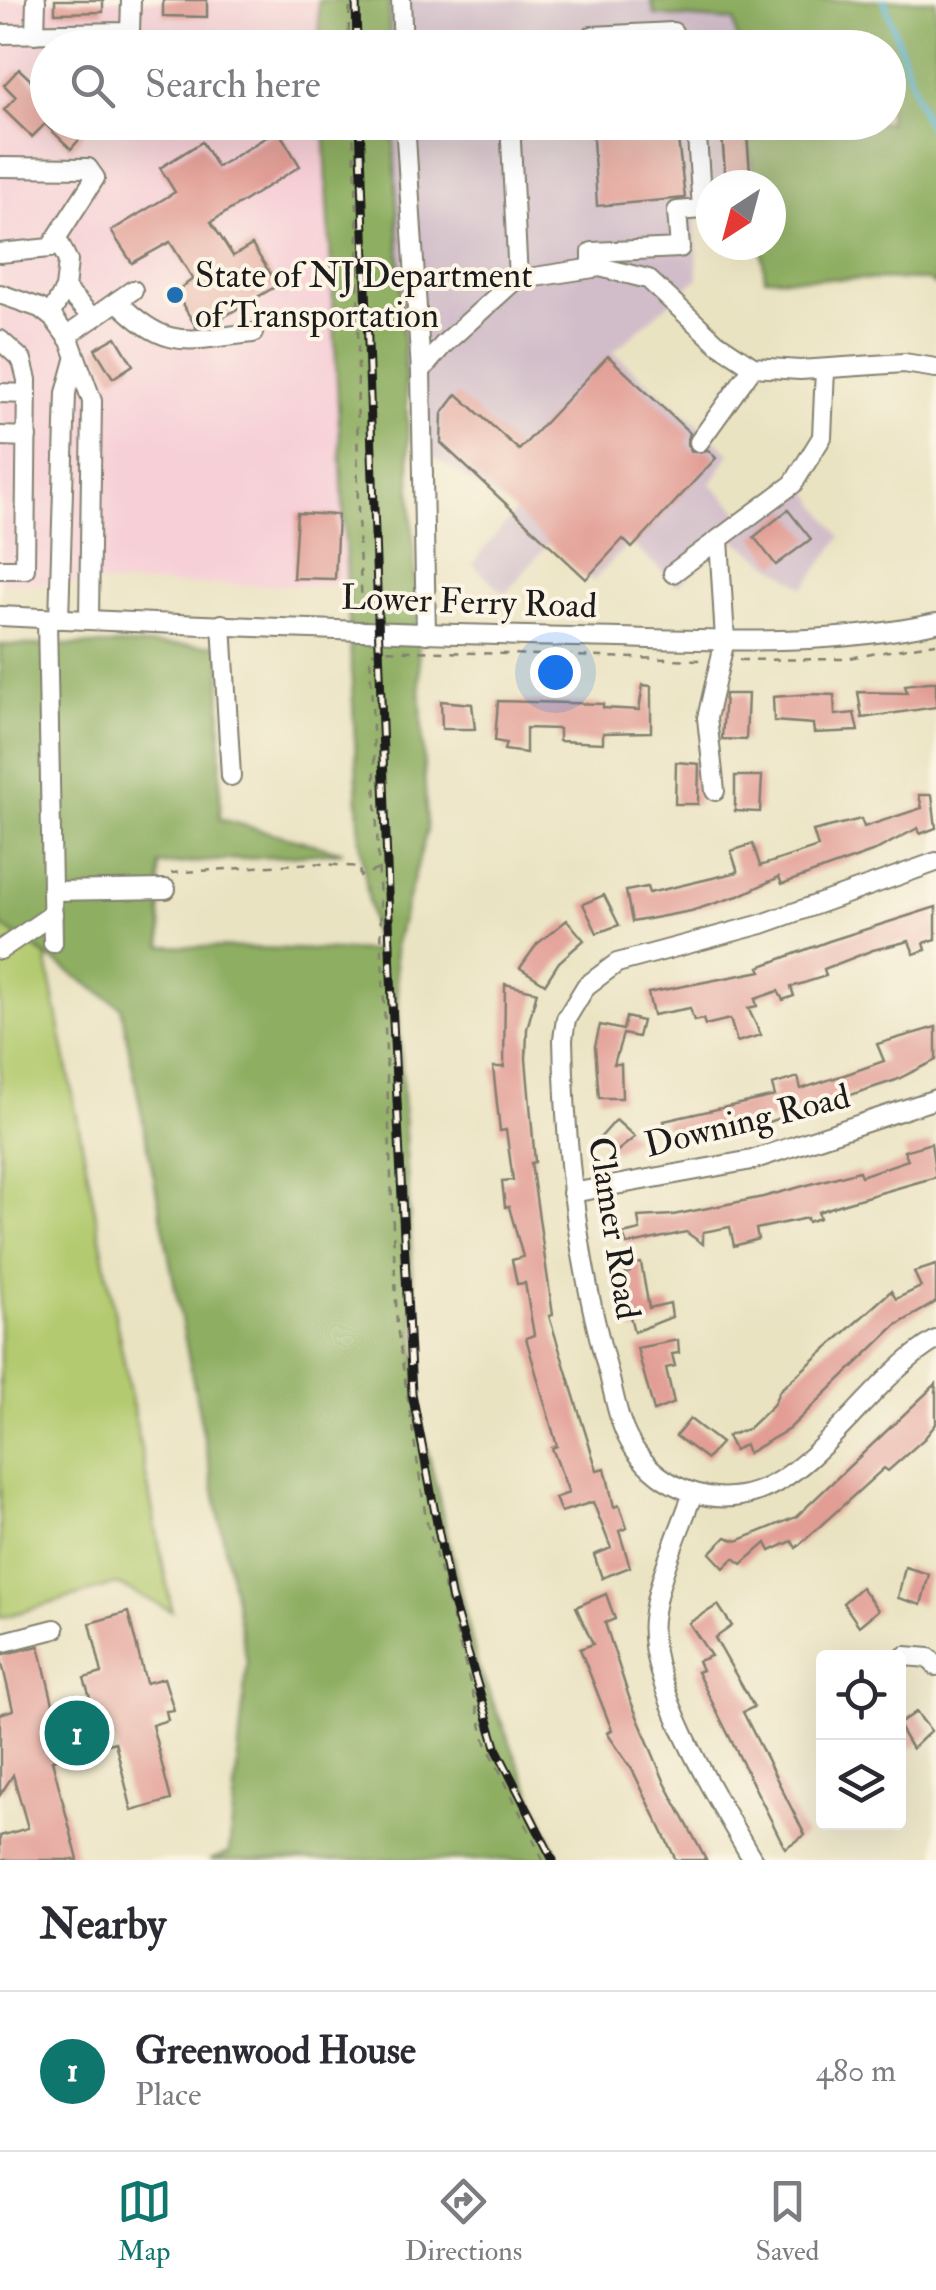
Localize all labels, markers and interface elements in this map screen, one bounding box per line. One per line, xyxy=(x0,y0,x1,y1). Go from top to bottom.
search box xyxy=(30,30,906,140)
icon: search xyxy=(65,58,120,113)
text: Search here xyxy=(145,61,321,109)
north arrow xyxy=(696,170,786,260)
place label: State of NJ Department of Transportation xyxy=(195,254,533,338)
marker: State of NJ Department of Transportation xyxy=(164,284,186,306)
street label: Lower Ferry Road xyxy=(340,576,598,628)
your location xyxy=(530,647,581,698)
street label: Downing Road xyxy=(640,1074,854,1168)
street label: Clamer Road xyxy=(578,1134,650,1323)
map controls xyxy=(816,1650,906,1830)
button: locate xyxy=(816,1650,906,1740)
pin: 1 xyxy=(44,1696,110,1770)
button: layers xyxy=(816,1740,906,1830)
text: Nearby xyxy=(40,1899,166,1951)
text: Greenwood House xyxy=(135,2027,416,2075)
text: 1 xyxy=(67,2051,78,2091)
text: 480 m xyxy=(816,2051,896,2091)
text: Place xyxy=(135,2075,201,2115)
tab: Map xyxy=(117,2174,172,2269)
tab: Directions xyxy=(405,2174,522,2269)
tab: Saved xyxy=(755,2174,819,2269)

